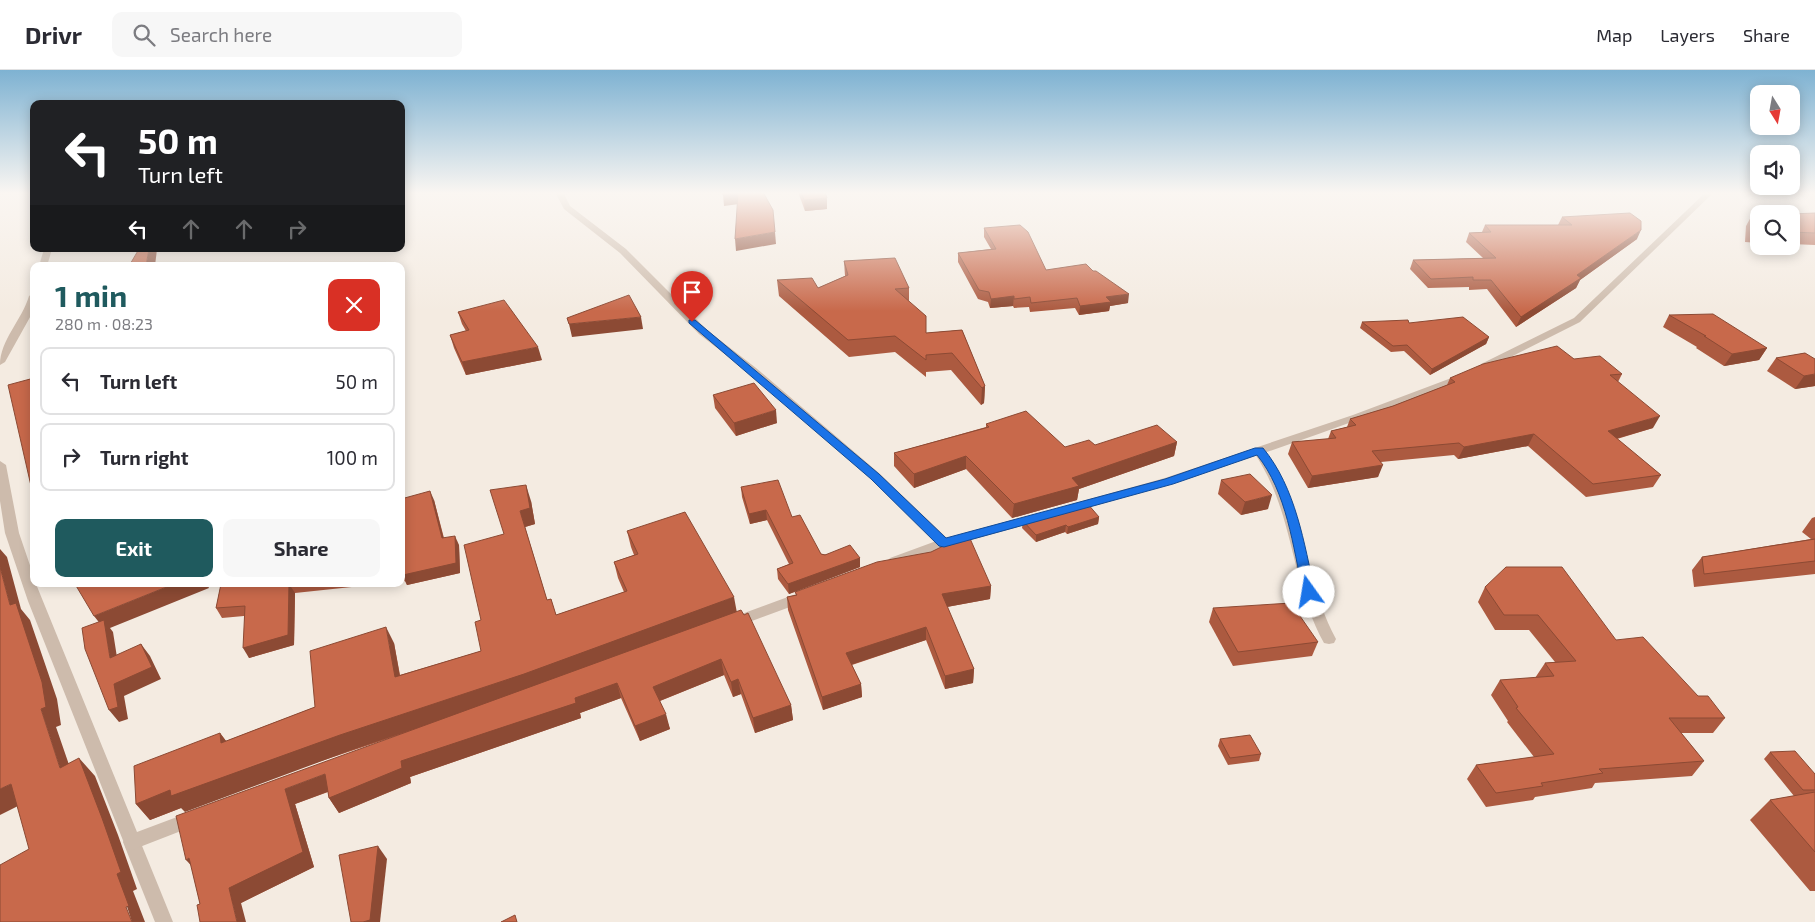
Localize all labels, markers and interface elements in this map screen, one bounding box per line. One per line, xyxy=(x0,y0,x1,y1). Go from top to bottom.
search box xyxy=(112,12,462,57)
text: Drivr xyxy=(25,20,82,49)
icon: search xyxy=(130,21,158,49)
text: Search here xyxy=(170,23,272,46)
text: Map xyxy=(1596,24,1632,46)
text: Layers xyxy=(1660,24,1715,46)
text: Share xyxy=(1743,24,1790,46)
north arrow xyxy=(1750,85,1800,135)
map controls xyxy=(1750,85,1800,255)
text: 50 m xyxy=(138,119,218,161)
icon: left xyxy=(55,120,120,185)
button: sound xyxy=(1750,145,1800,195)
text: Turn left xyxy=(138,161,223,187)
button: search xyxy=(1750,205,1800,255)
icon: left xyxy=(124,215,152,243)
icon: ahead xyxy=(177,215,205,243)
icon: ahead xyxy=(230,215,258,243)
icon: right xyxy=(283,215,311,243)
pin xyxy=(671,271,713,322)
text: 1 min xyxy=(55,277,127,313)
icon: arrive xyxy=(678,278,706,306)
button: close xyxy=(328,279,380,331)
text: 280 m · 08:23 xyxy=(55,314,153,333)
icon: left xyxy=(57,367,85,395)
text: Turn left xyxy=(100,370,177,393)
text: 50 m xyxy=(335,370,378,393)
icon: right xyxy=(57,443,85,471)
text: Turn right xyxy=(100,446,188,469)
text: 100 m xyxy=(327,446,378,469)
button: Exit xyxy=(55,519,213,577)
button: Share xyxy=(223,519,380,577)
position arrow xyxy=(1282,565,1334,617)

